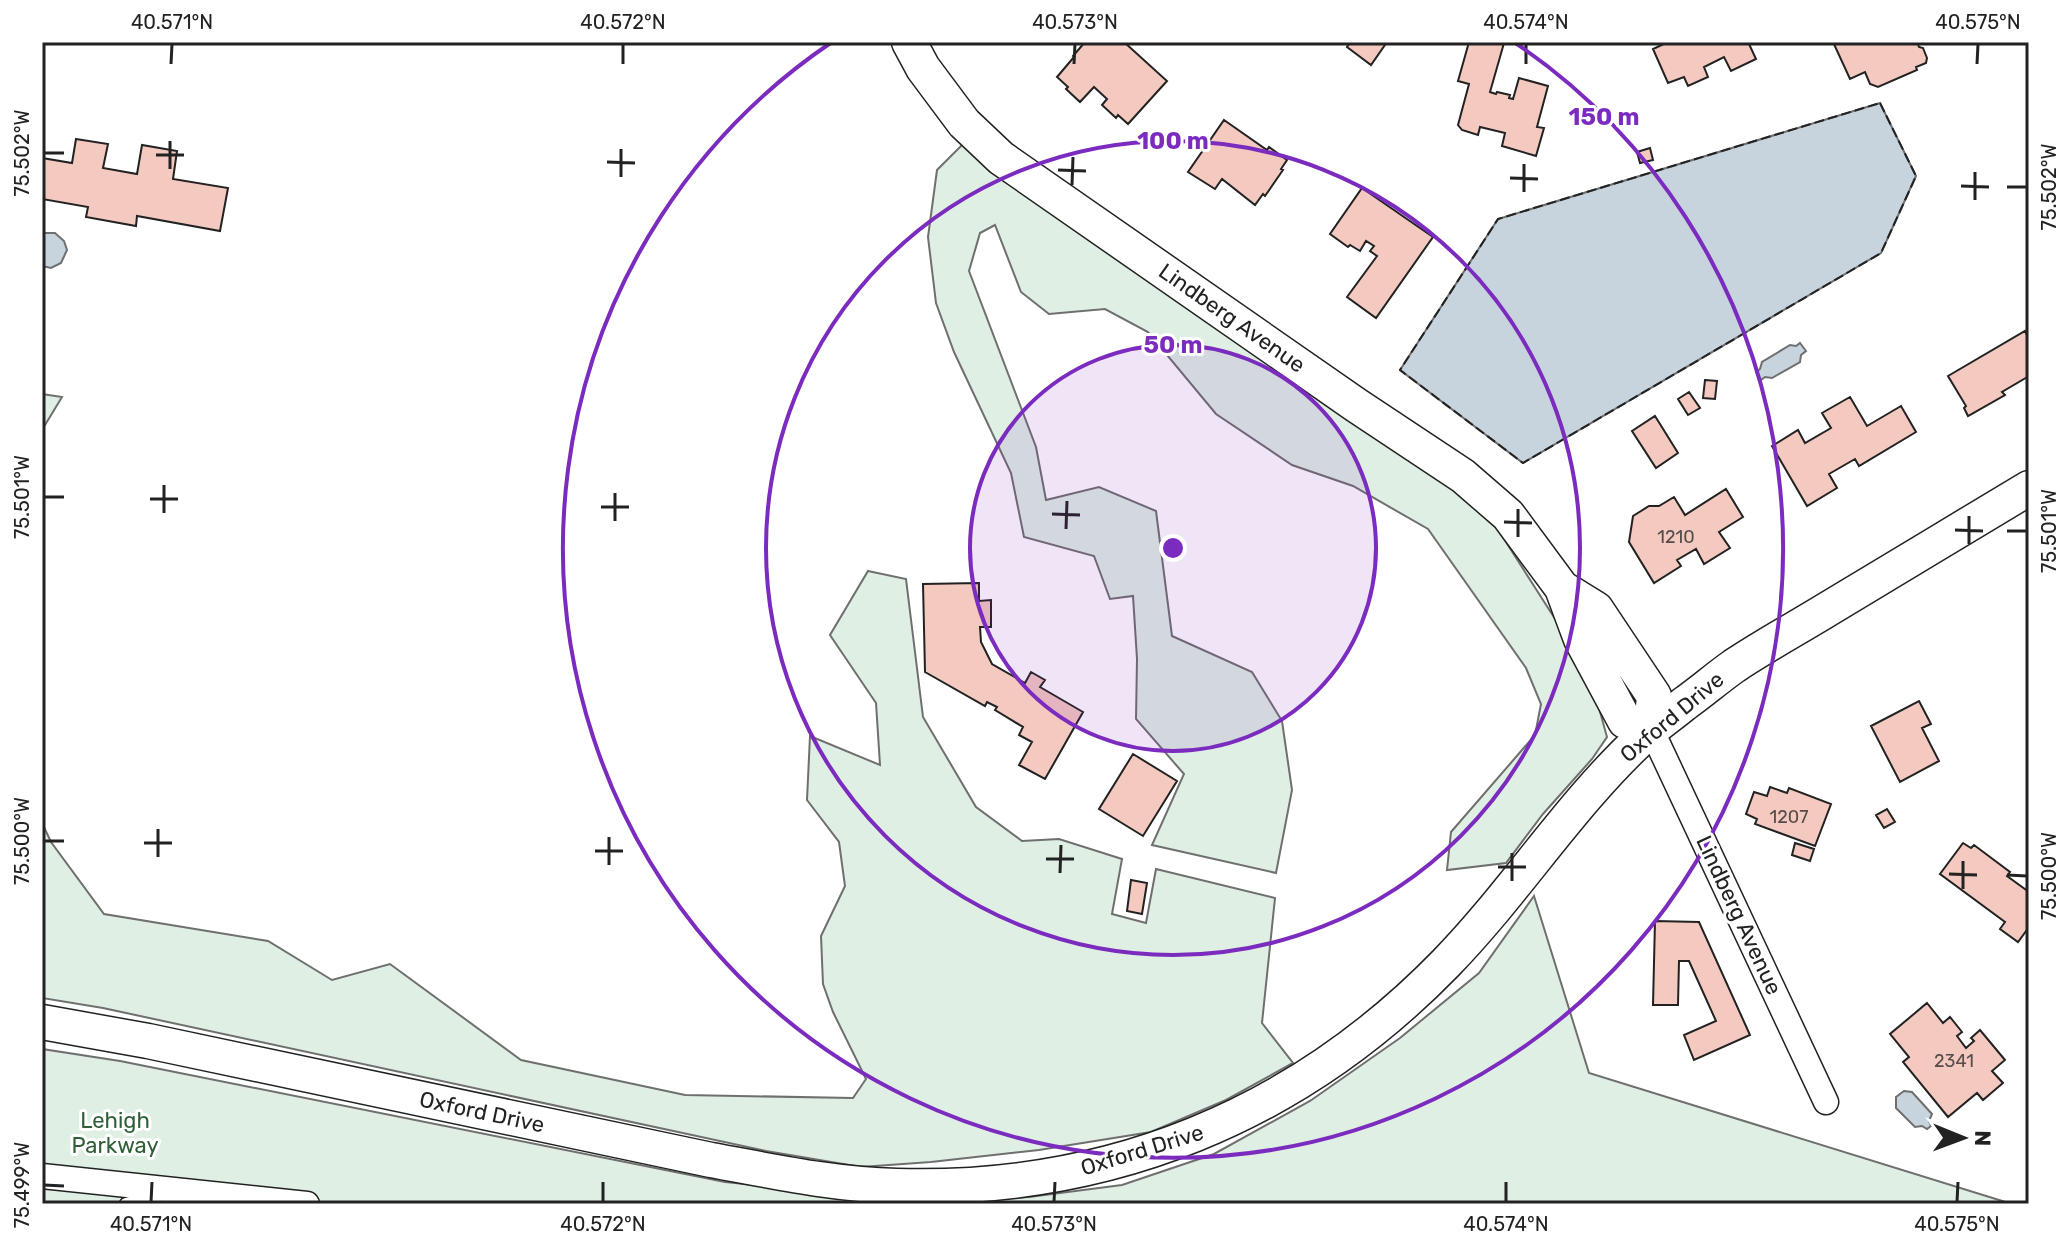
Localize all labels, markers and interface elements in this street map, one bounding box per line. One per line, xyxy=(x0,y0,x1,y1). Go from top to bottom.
text: 40.571°N xyxy=(131,10,213,34)
text: 40.572°N xyxy=(580,10,666,34)
text: 40.573°N xyxy=(1032,10,1118,34)
text: 40.574°N xyxy=(1483,10,1569,34)
text: 40.575°N xyxy=(1935,10,2021,34)
text: 150 m xyxy=(1569,103,1639,131)
text: 75.502°W xyxy=(10,109,34,197)
text: 100 m xyxy=(1137,127,1209,155)
text: 75.502°W xyxy=(2037,143,2061,231)
street label: Lindberg Avenue xyxy=(1154,257,1310,379)
text: 50 m xyxy=(1144,331,1202,359)
text: 75.501°W xyxy=(10,455,34,539)
text: 75.501°W xyxy=(2037,489,2061,573)
house number: 1210 xyxy=(1657,526,1695,548)
centre of rings xyxy=(1159,534,1187,562)
street label: Oxford Drive xyxy=(1615,666,1729,768)
text: 75.500°W xyxy=(10,797,34,885)
house number: 1207 xyxy=(1770,806,1808,828)
street label: Lindberg Avenue xyxy=(1690,831,1788,999)
text: 75.500°W xyxy=(2037,832,2061,920)
house number: 2341 xyxy=(1934,1050,1974,1072)
street label: Oxford Drive xyxy=(417,1086,547,1138)
north arrow xyxy=(1923,1098,2003,1178)
park label: Lehigh Parkway xyxy=(71,1107,159,1159)
street label: Oxford Drive xyxy=(1077,1119,1207,1181)
text: N xyxy=(1969,1130,1996,1146)
text: 75.499°W xyxy=(10,1142,34,1228)
text: 40.571°N xyxy=(110,1212,192,1236)
text: 40.572°N xyxy=(560,1212,646,1236)
text: 40.573°N xyxy=(1011,1212,1097,1236)
text: 40.574°N xyxy=(1463,1212,1549,1236)
text: 40.575°N xyxy=(1914,1212,2000,1236)

